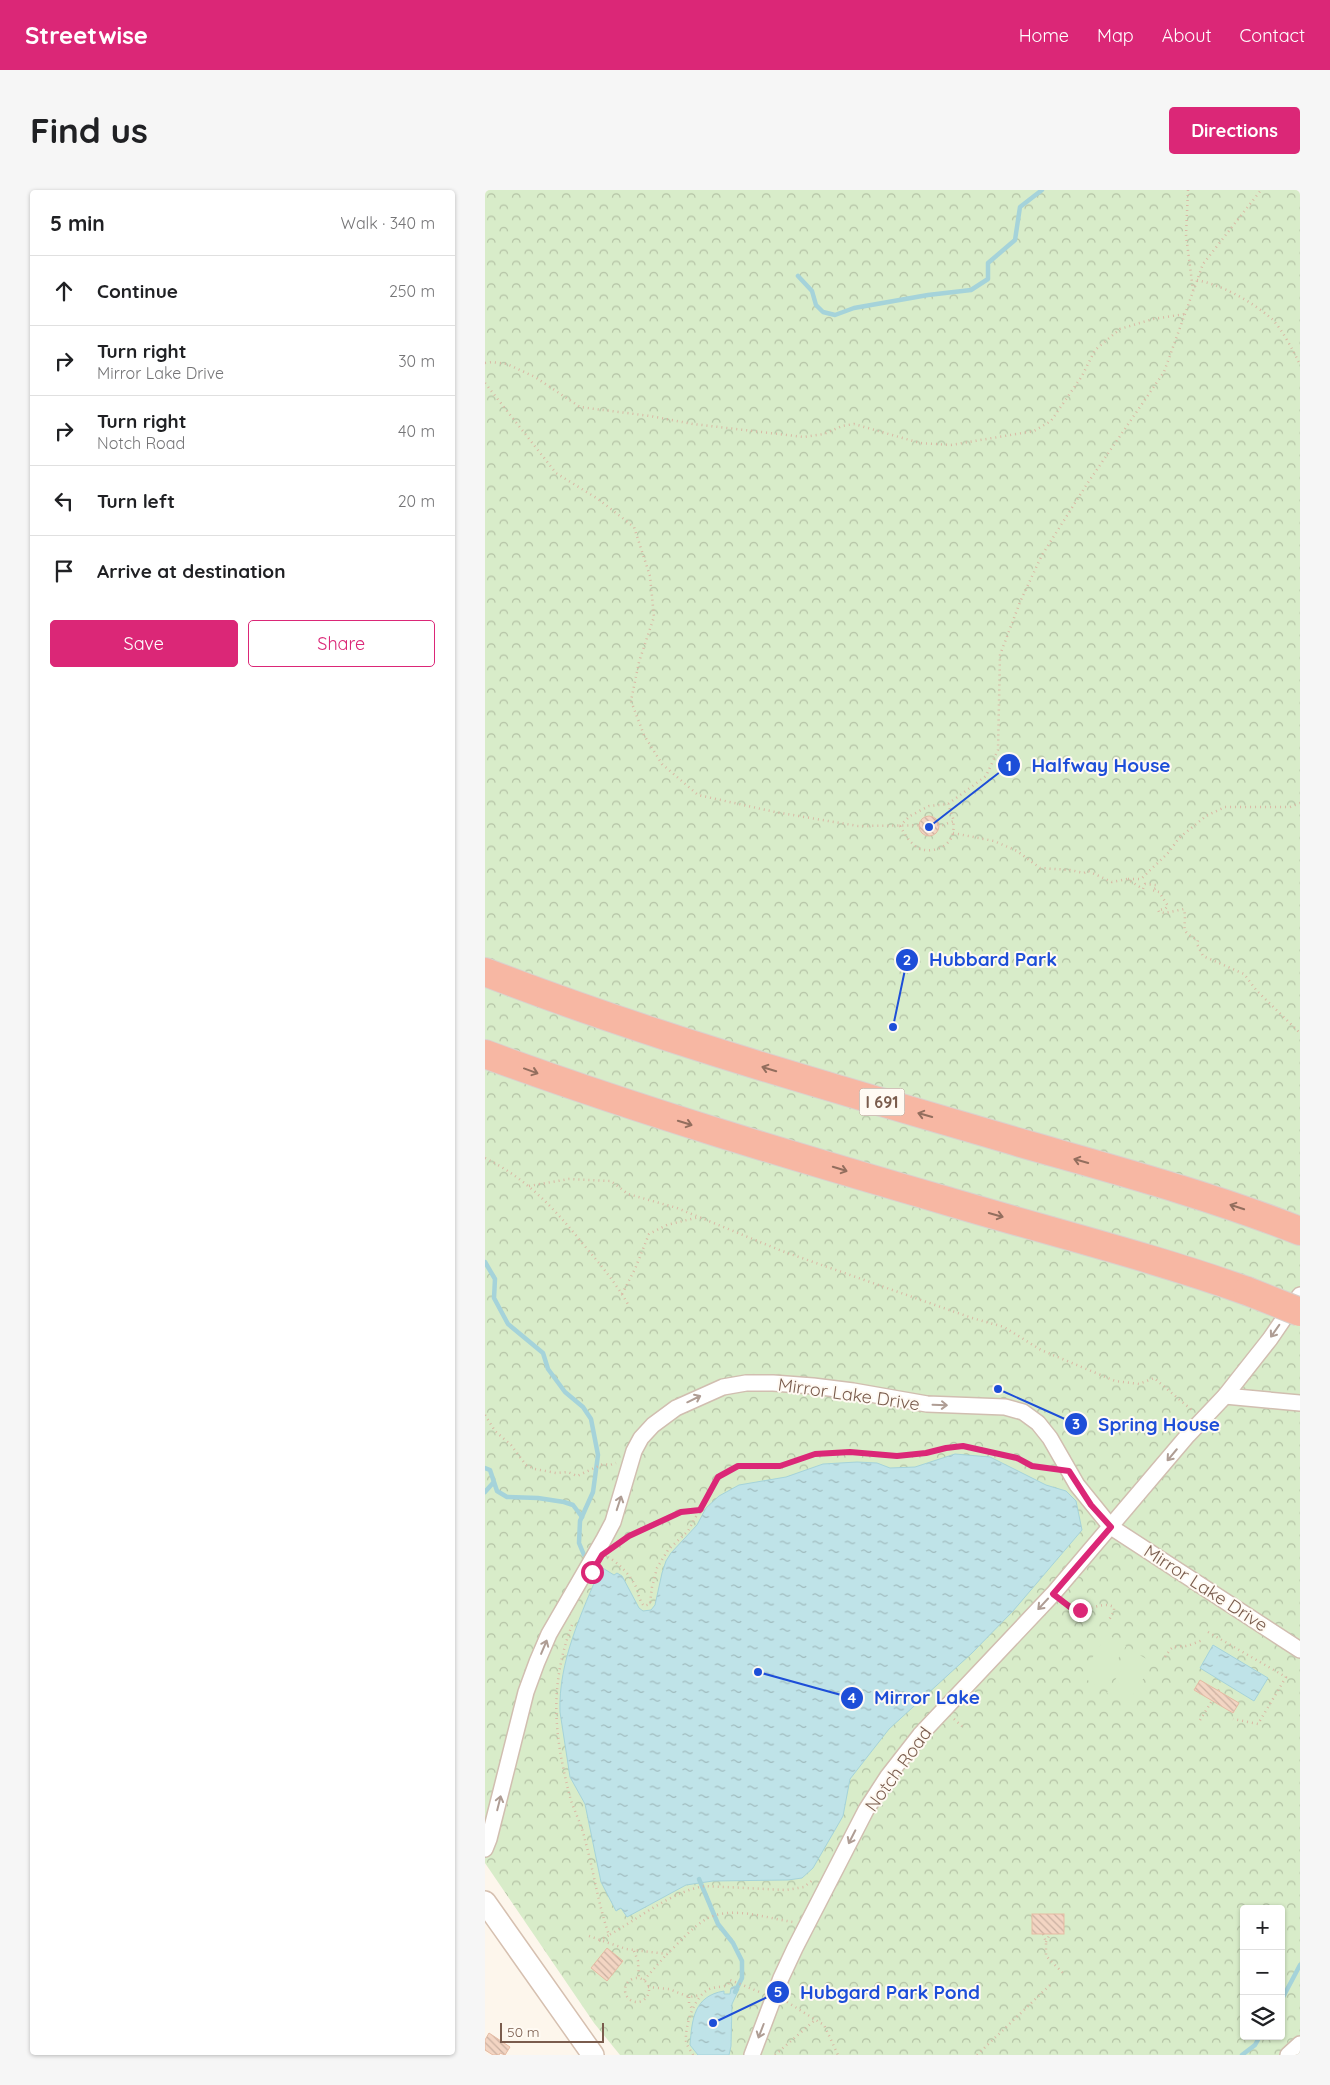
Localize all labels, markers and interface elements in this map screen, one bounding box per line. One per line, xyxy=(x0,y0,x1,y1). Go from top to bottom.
text: Streetwise xyxy=(25,20,148,50)
text: Home xyxy=(1019,24,1069,47)
text: Map xyxy=(1097,24,1134,47)
text: About xyxy=(1162,24,1212,47)
text: Contact xyxy=(1240,24,1305,47)
button: Directions xyxy=(1169,107,1300,154)
text: Find us xyxy=(30,108,148,152)
text: 5 min xyxy=(50,210,105,236)
text: Walk · 340 m xyxy=(341,213,435,233)
icon: ahead xyxy=(50,277,78,305)
text: Continue xyxy=(97,279,178,303)
text: 250 m xyxy=(389,281,435,301)
text: Turn right xyxy=(97,339,186,363)
icon: right xyxy=(50,347,78,375)
text: 30 m xyxy=(398,351,435,371)
text: Mirror Lake Drive xyxy=(97,363,224,383)
text: Turn right xyxy=(97,409,186,433)
icon: right xyxy=(50,417,78,445)
text: 40 m xyxy=(398,421,435,441)
text: Notch Road xyxy=(97,433,185,453)
icon: left xyxy=(50,487,78,515)
text: Turn left xyxy=(97,489,175,513)
text: 20 m xyxy=(398,491,435,511)
icon: arrive xyxy=(50,557,78,585)
text: Arrive at destination xyxy=(97,559,286,583)
button: Save xyxy=(50,620,238,667)
button: Share xyxy=(248,620,435,667)
callout: Halfway House xyxy=(996,748,1180,782)
text: Halfway House xyxy=(1031,753,1171,777)
text: 1 xyxy=(1006,756,1012,775)
callout: Hubbard Park xyxy=(894,943,1067,977)
text: Hubbard Park xyxy=(929,947,1057,971)
text: 2 xyxy=(903,950,911,969)
one-way arrow xyxy=(762,1063,778,1073)
one-way arrow xyxy=(523,1067,538,1076)
road number: I 691 xyxy=(859,1089,905,1116)
one-way arrow xyxy=(918,1109,934,1119)
one-way arrow xyxy=(676,1118,692,1128)
one-way arrow xyxy=(1074,1155,1090,1165)
one-way arrow xyxy=(832,1165,848,1175)
one-way arrow xyxy=(1229,1202,1245,1212)
one-way arrow xyxy=(988,1211,1004,1221)
one-way arrow xyxy=(1270,1323,1280,1337)
street label: Mirror Lake Drive xyxy=(777,1373,921,1415)
one-way arrow xyxy=(686,1394,701,1403)
one-way arrow xyxy=(931,1400,947,1410)
callout: Spring House xyxy=(1063,1407,1230,1441)
text: Spring House xyxy=(1098,1412,1220,1436)
text: 3 xyxy=(1072,1414,1080,1433)
one-way arrow xyxy=(1166,1448,1178,1461)
one-way arrow xyxy=(615,1496,624,1512)
street label: Mirror Lake Drive xyxy=(1140,1539,1272,1637)
route start xyxy=(581,1561,604,1584)
one-way arrow xyxy=(1037,1598,1049,1611)
route end xyxy=(1069,1599,1092,1622)
one-way arrow xyxy=(539,1640,549,1655)
callout: Mirror Lake xyxy=(839,1681,990,1715)
text: Mirror Lake xyxy=(874,1685,980,1709)
text: 4 xyxy=(848,1688,857,1707)
street label: Notch Road xyxy=(860,1722,936,1816)
one-way arrow xyxy=(494,1795,504,1811)
one-way arrow xyxy=(847,1829,856,1844)
map controls xyxy=(1240,1905,1285,2040)
button: + xyxy=(1240,1905,1285,1950)
button: − xyxy=(1240,1950,1285,1995)
callout: Hubgard Park Pond xyxy=(765,1975,990,2009)
text: Hubgard Park Pond xyxy=(800,1980,980,2004)
text: 5 xyxy=(774,1982,782,2001)
button: layers xyxy=(1240,1995,1285,2040)
scale bar xyxy=(500,2020,604,2043)
text: 50 m xyxy=(507,2023,540,2041)
one-way arrow xyxy=(756,2023,765,2039)

